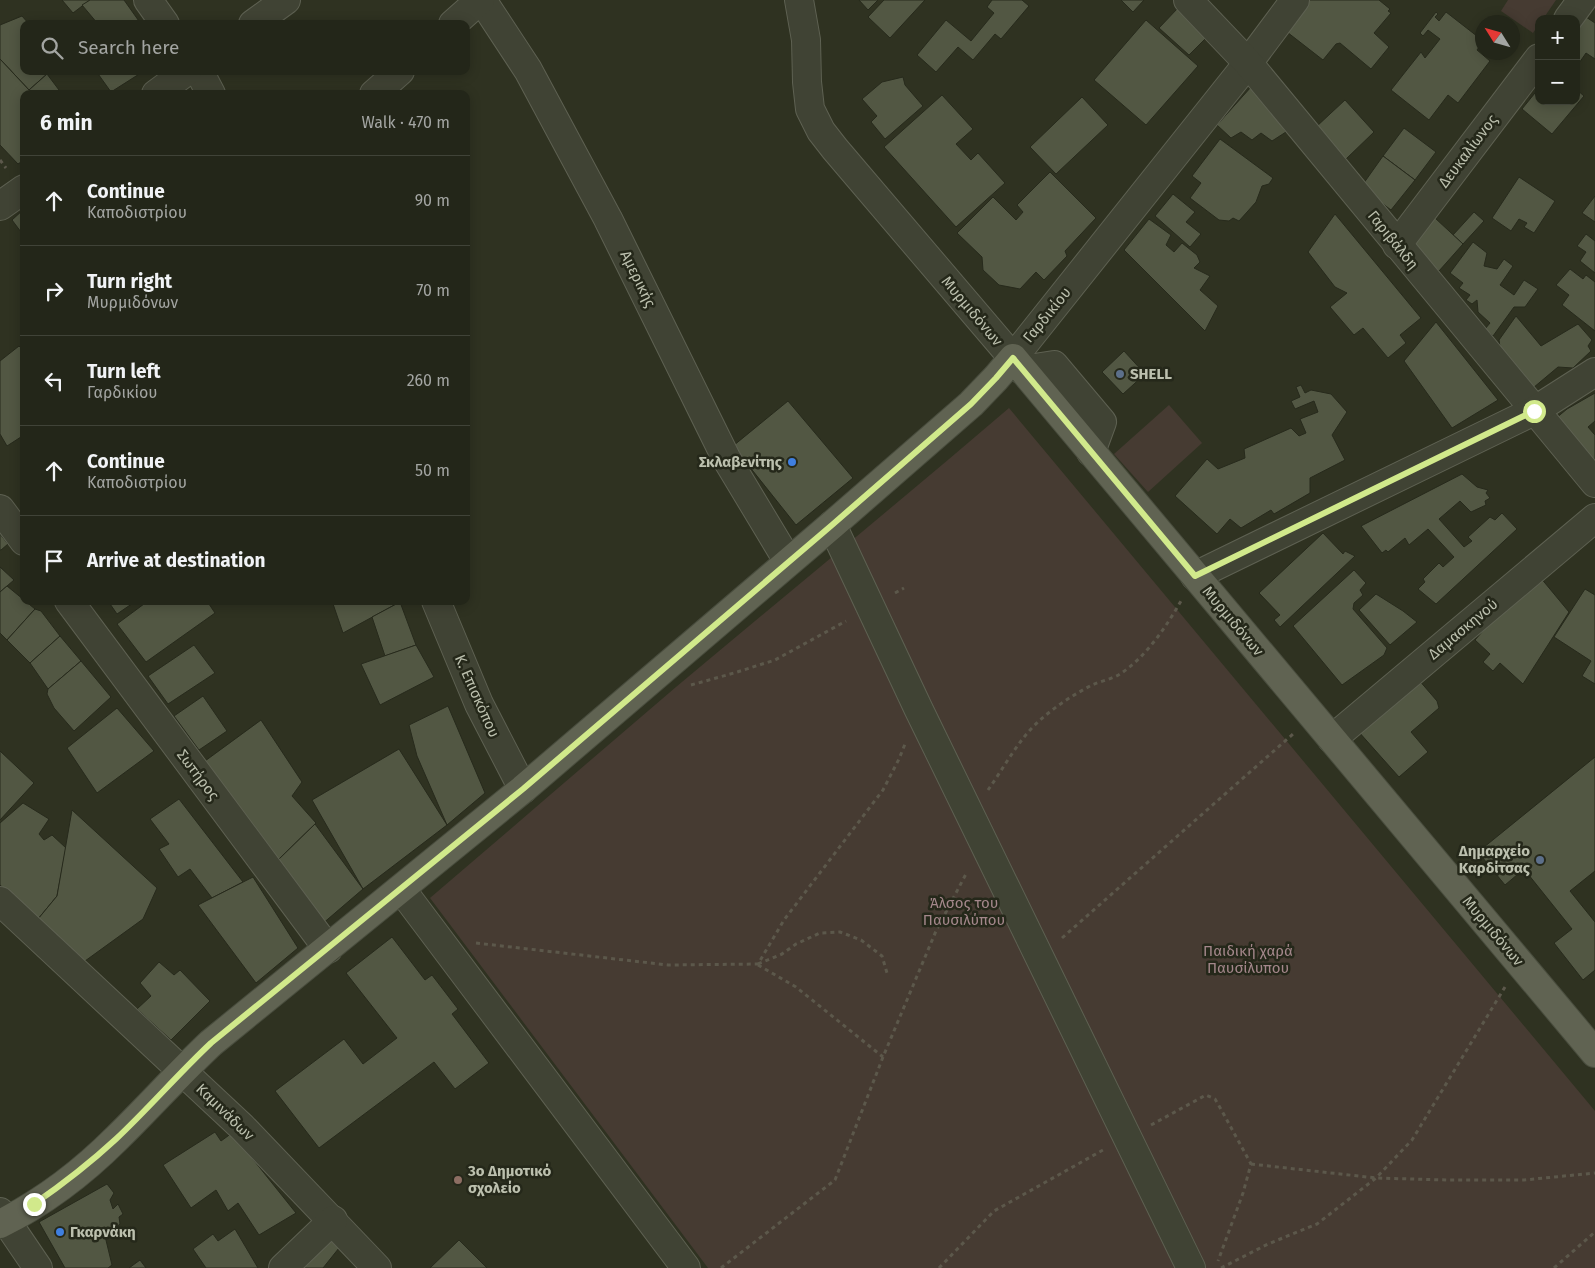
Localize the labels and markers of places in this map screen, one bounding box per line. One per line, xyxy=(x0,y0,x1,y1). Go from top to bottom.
place label: SHELL xyxy=(1130,365,1172,383)
marker: SHELL xyxy=(1114,368,1126,380)
place label: Σκλαβενίτης xyxy=(699,453,783,471)
marker: Σκλαβενίτης xyxy=(786,456,798,468)
place label: Δημαρχείο Καρδίτσας xyxy=(1458,842,1531,877)
marker: Δημαρχείο Καρδίτσας xyxy=(1534,854,1546,866)
place label: 3ο Δημοτικό σχολείο xyxy=(467,1162,551,1197)
marker: 3ο Δημοτικό σχολείο xyxy=(452,1174,464,1186)
place label: Γκαρνάκη xyxy=(70,1223,136,1241)
marker: Γκαρνάκη xyxy=(54,1226,66,1238)

